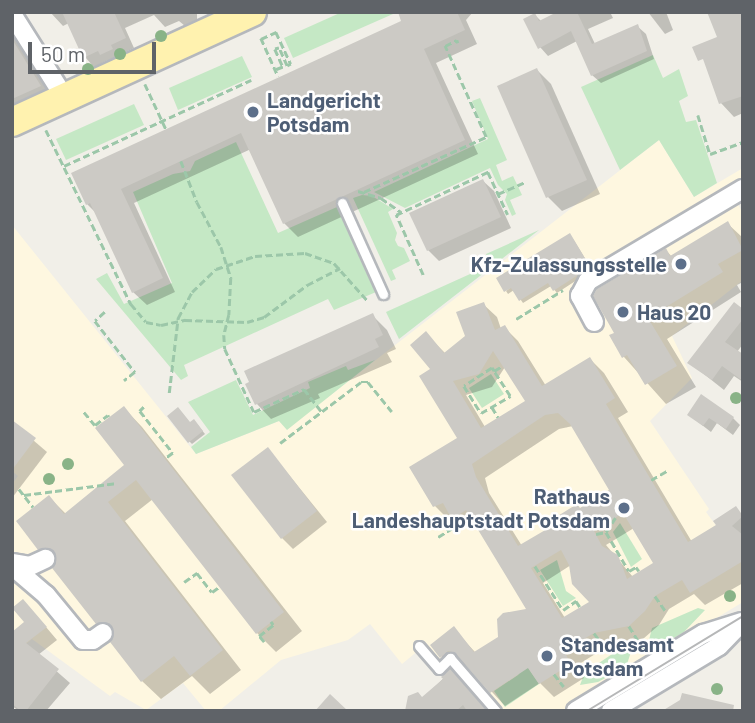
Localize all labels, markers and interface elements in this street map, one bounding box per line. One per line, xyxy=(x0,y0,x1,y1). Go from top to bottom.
scale bar xyxy=(32,28,159,72)
text: 50 m xyxy=(41,41,85,66)
place label: Landgericht Potsdam xyxy=(267,87,381,137)
marker: Landgericht Potsdam xyxy=(245,104,261,120)
place label: Kfz-Zulassungsstelle xyxy=(471,251,667,277)
marker: Kfz-Zulassungsstelle xyxy=(673,256,689,272)
place label: Haus 20 xyxy=(637,299,711,325)
marker: Haus 20 xyxy=(615,304,631,320)
place label: Rathaus Landeshauptstadt Potsdam xyxy=(352,483,610,533)
marker: Rathaus Landeshauptstadt Potsdam xyxy=(616,500,632,516)
place label: Standesamt Potsdam xyxy=(561,631,674,681)
marker: Standesamt Potsdam xyxy=(539,648,555,664)

